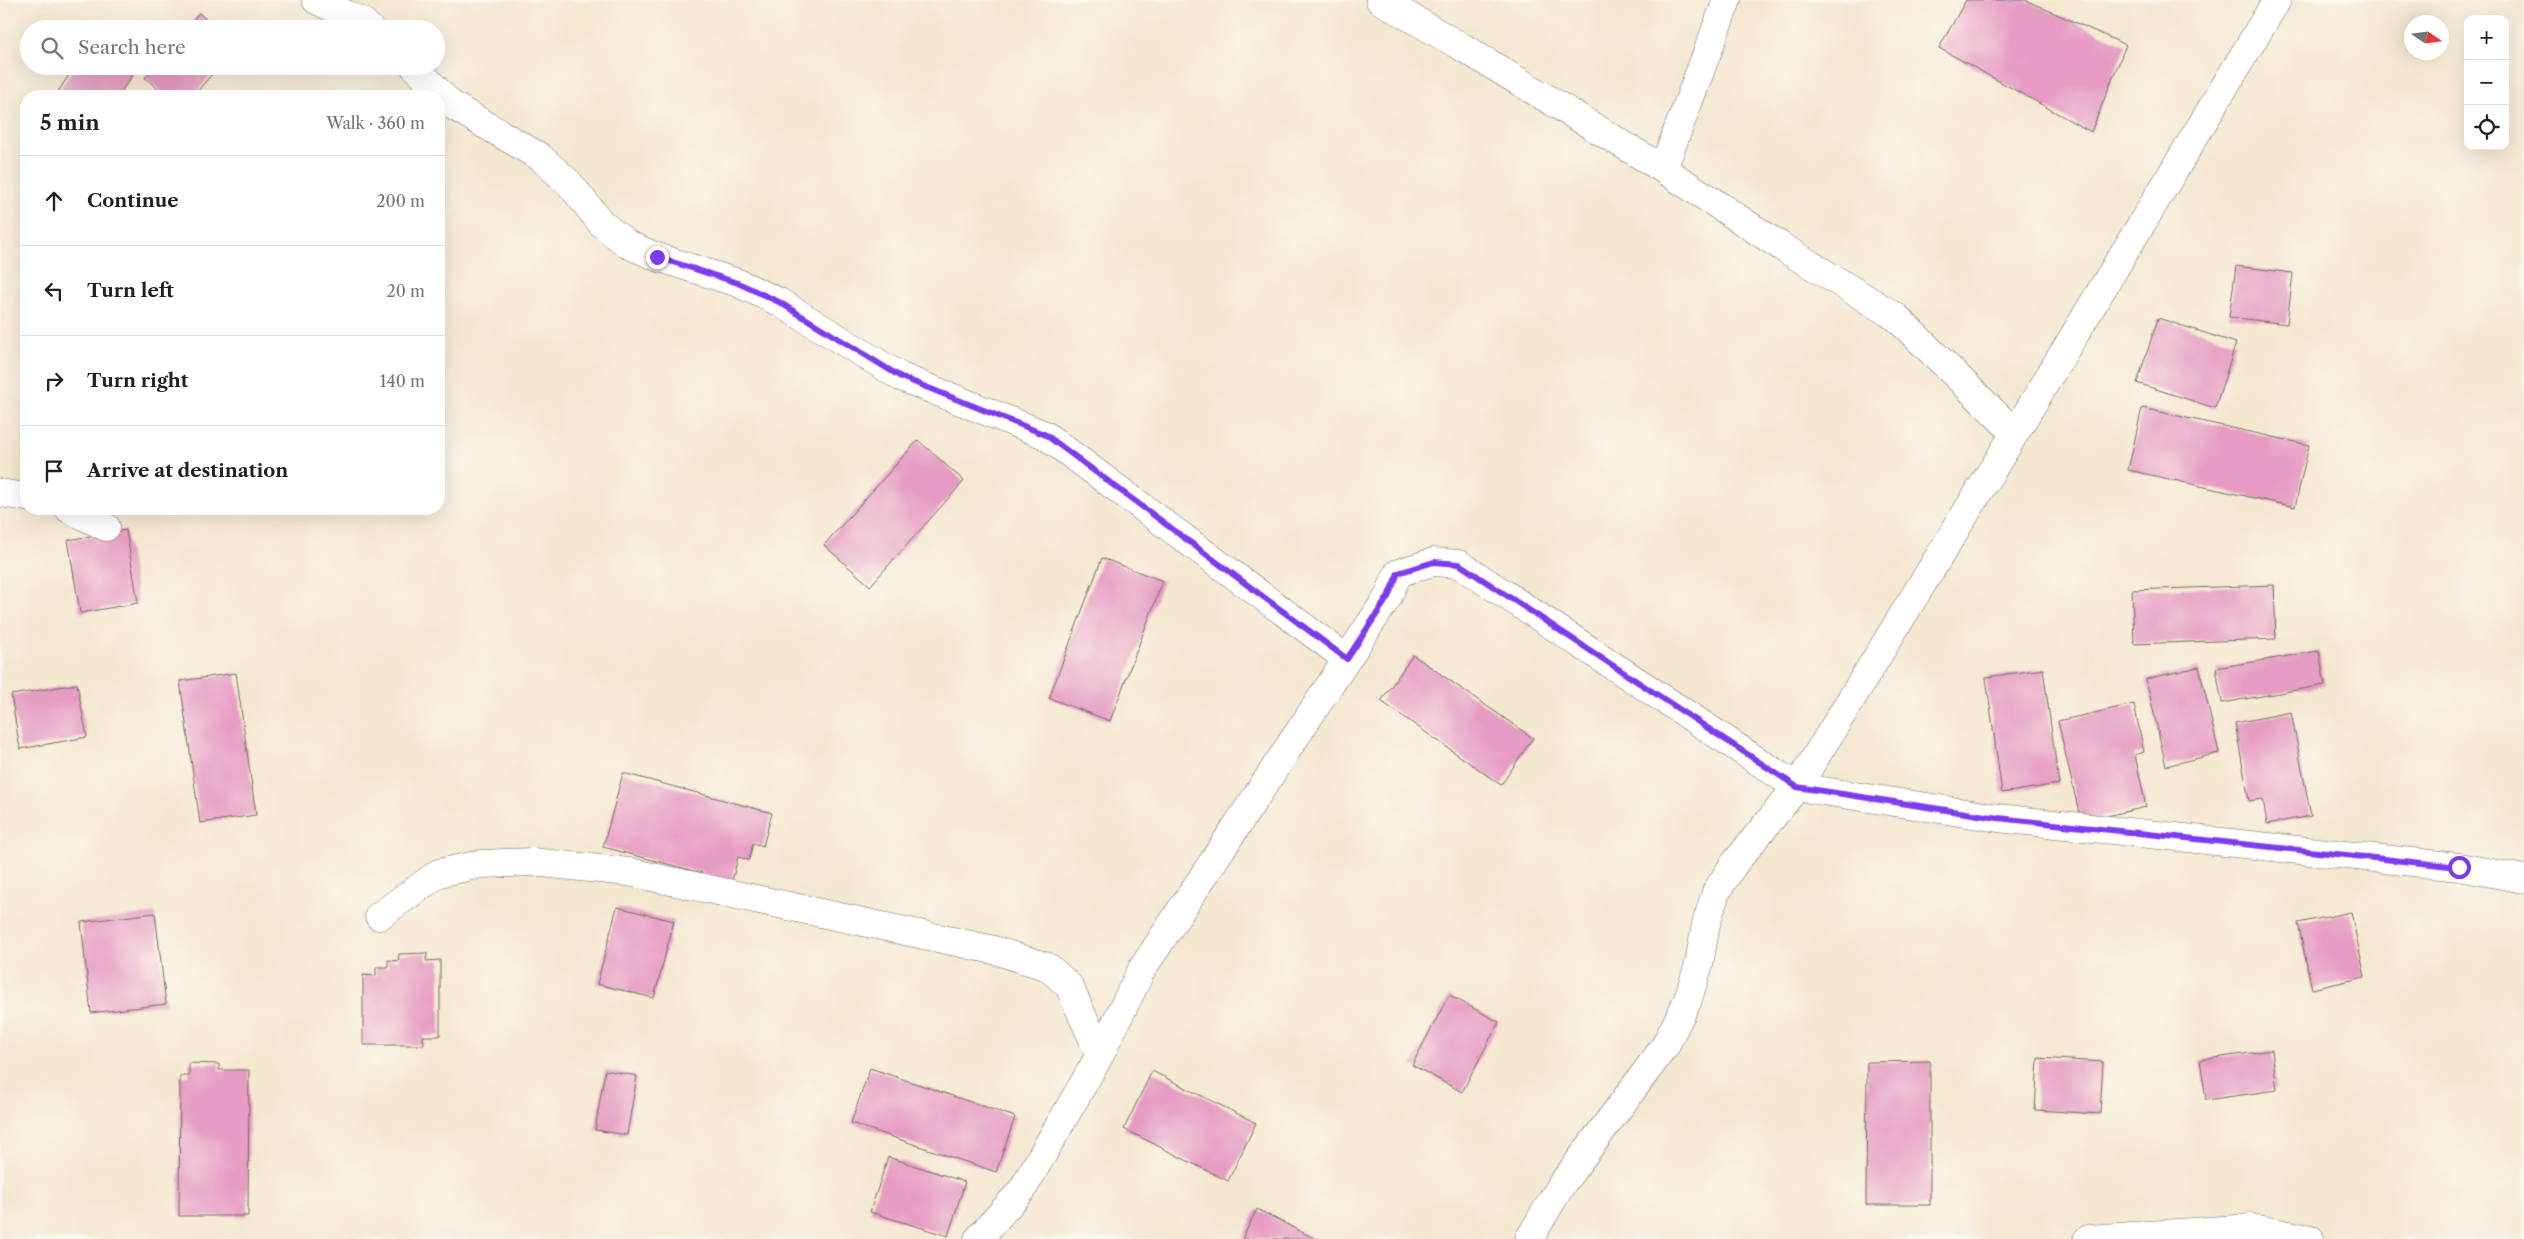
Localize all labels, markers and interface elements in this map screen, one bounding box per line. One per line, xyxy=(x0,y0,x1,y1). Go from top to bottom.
north arrow xyxy=(2404,15,2449,60)
map controls xyxy=(2464,15,2509,150)
button: + xyxy=(2464,15,2509,60)
search box xyxy=(20,20,445,75)
icon: search xyxy=(38,34,66,62)
text: Search here xyxy=(78,36,186,59)
button: − xyxy=(2464,60,2509,105)
button: locate xyxy=(2464,105,2509,150)
text: 5 min xyxy=(40,110,100,135)
text: Walk · 360 m xyxy=(326,113,425,133)
icon: ahead xyxy=(40,187,68,215)
text: Continue xyxy=(87,189,179,212)
text: 200 m xyxy=(376,191,425,211)
route end xyxy=(646,246,669,269)
icon: left xyxy=(40,277,68,305)
text: Turn left xyxy=(87,279,174,302)
text: 20 m xyxy=(386,281,425,301)
icon: right xyxy=(40,367,68,395)
text: Turn right xyxy=(87,369,188,392)
text: 140 m xyxy=(380,371,425,391)
icon: arrive xyxy=(40,457,68,485)
text: Arrive at destination xyxy=(87,459,288,482)
route start xyxy=(2448,856,2471,879)

